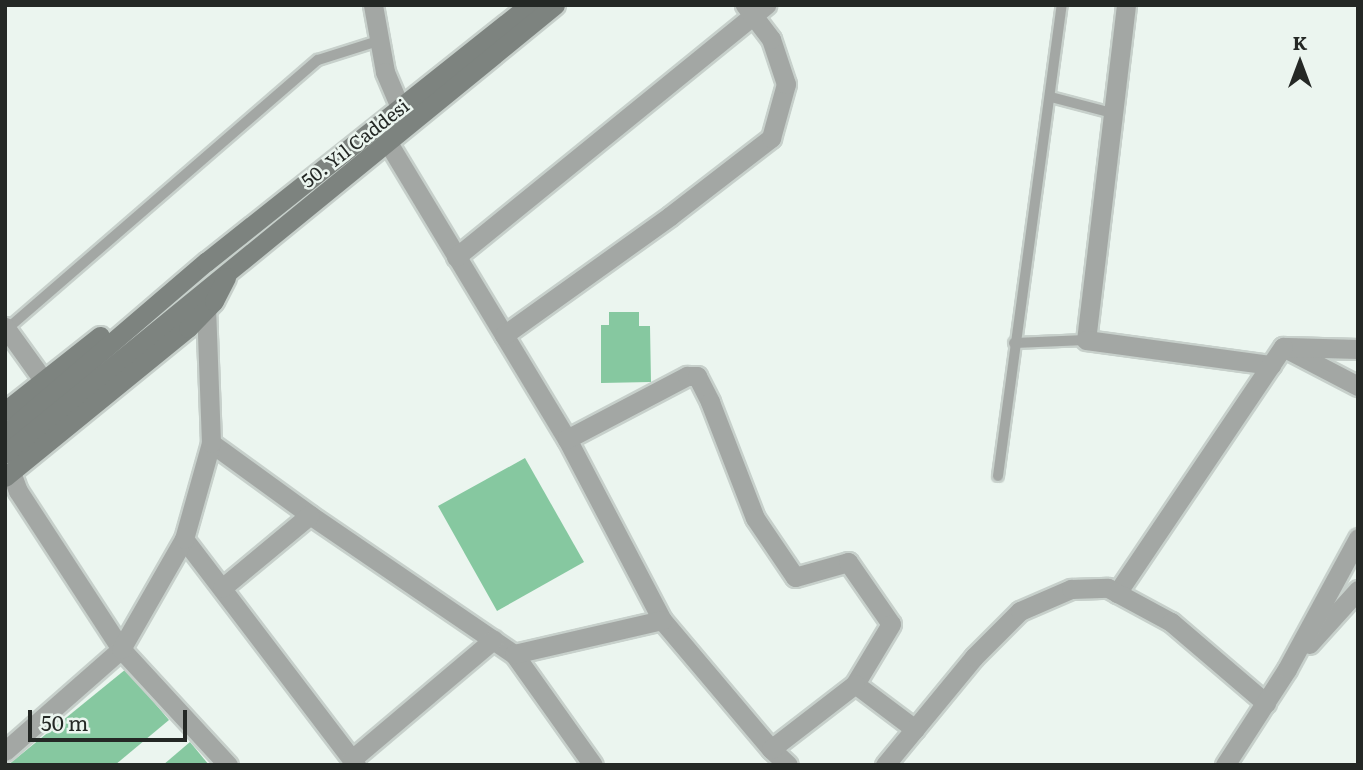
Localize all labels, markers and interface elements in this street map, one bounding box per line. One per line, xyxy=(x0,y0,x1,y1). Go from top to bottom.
north arrow xyxy=(1265,28,1335,98)
text: K xyxy=(1293,28,1307,56)
street label: 50. Yıl Caddesi xyxy=(297,94,413,192)
scale bar xyxy=(32,696,191,740)
text: 50 m xyxy=(41,706,88,737)

